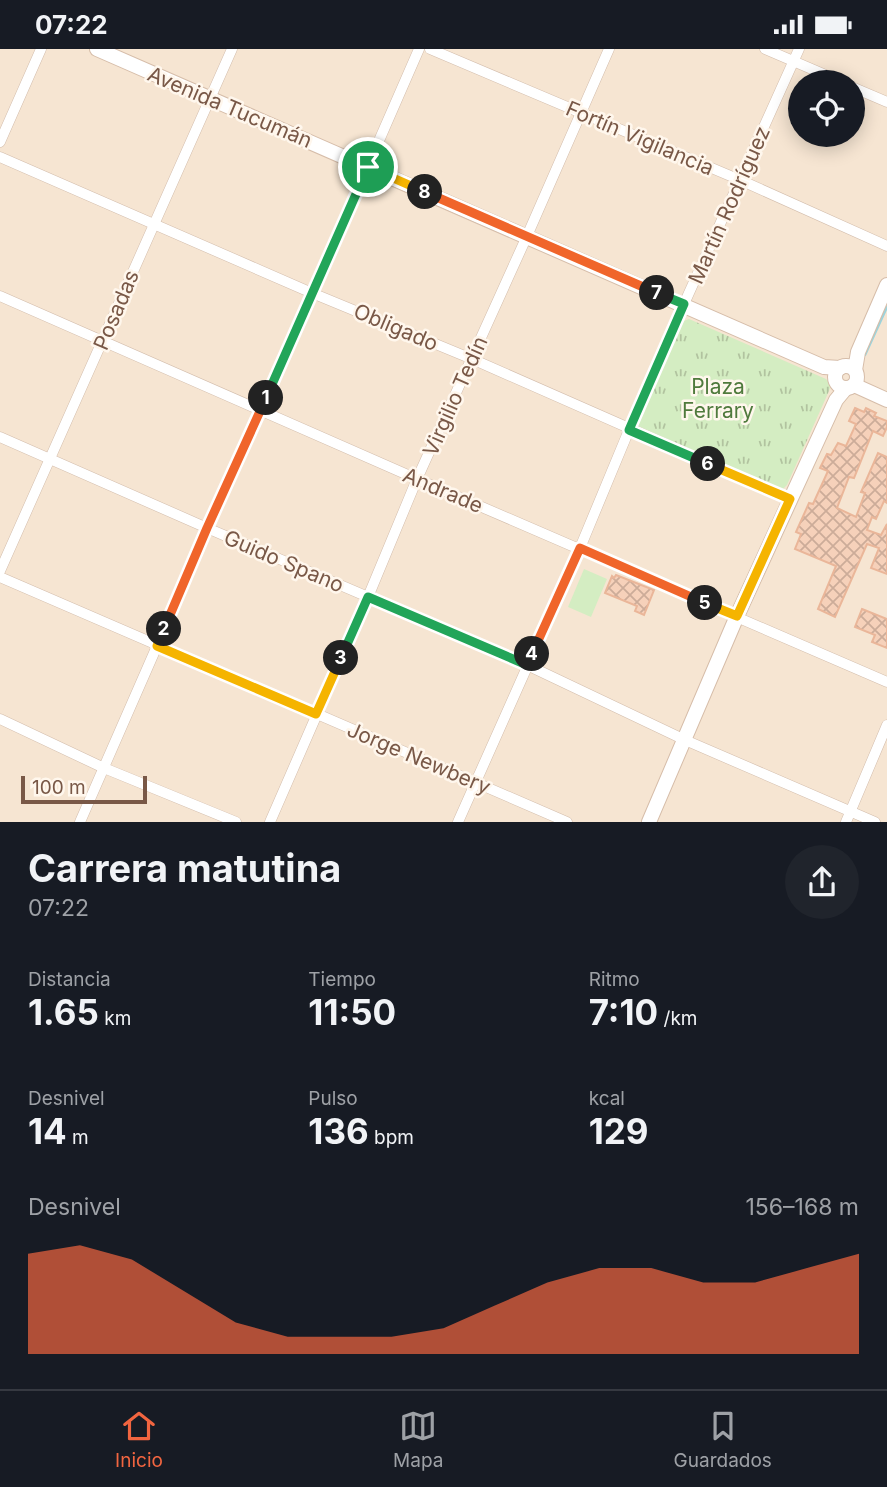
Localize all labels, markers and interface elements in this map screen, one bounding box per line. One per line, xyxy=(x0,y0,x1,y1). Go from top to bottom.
text: 07:22 xyxy=(35,9,108,40)
street label: Avenida Tucumán xyxy=(144,61,316,153)
map controls xyxy=(788,70,865,147)
button: locate xyxy=(788,70,865,147)
street label: Fortín Vigilancia xyxy=(562,96,718,180)
street label: Martín Rodríguez xyxy=(683,122,775,288)
pin xyxy=(338,137,398,197)
icon: arrive xyxy=(349,148,387,186)
pin: 8 xyxy=(408,174,442,209)
text: 8 xyxy=(418,180,431,203)
street label: Posadas xyxy=(88,266,144,354)
pin: 7 xyxy=(640,275,674,311)
text: 7 xyxy=(651,281,662,304)
street label: Obligado xyxy=(350,298,442,356)
street label: Virgilio Tedín xyxy=(417,332,493,460)
park label: Plaza Ferrary xyxy=(682,374,754,423)
pin: 1 xyxy=(248,381,284,415)
text: 1 xyxy=(261,386,270,409)
pin: 6 xyxy=(690,447,726,481)
text: 6 xyxy=(701,452,714,475)
street label: Andrade xyxy=(399,462,487,518)
street label: Guido Spano xyxy=(220,525,348,597)
pin: 5 xyxy=(688,585,722,621)
text: 5 xyxy=(698,591,711,614)
pin: 2 xyxy=(146,611,182,647)
text: 2 xyxy=(158,617,169,640)
pin: 4 xyxy=(514,637,550,671)
pin: 3 xyxy=(324,641,358,675)
text: 4 xyxy=(525,642,538,665)
text: 3 xyxy=(334,646,347,669)
street label: Jorge Newbery xyxy=(344,717,495,800)
scale bar xyxy=(21,773,147,805)
text: 100 m xyxy=(32,776,86,799)
text: Carrera matutina xyxy=(28,845,341,891)
button: share xyxy=(785,845,859,919)
text: 07:22 xyxy=(28,894,89,922)
text: Distancia xyxy=(28,968,111,991)
text: Tiempo xyxy=(308,968,376,991)
text: Ritmo xyxy=(589,968,640,991)
text: 1.65 xyxy=(28,991,99,1033)
text: 11:50 xyxy=(308,991,396,1033)
text: 7:10 xyxy=(589,991,658,1033)
text: km xyxy=(99,1007,131,1030)
text: /km xyxy=(658,1007,697,1030)
text: Desnivel xyxy=(28,1087,105,1110)
text: Pulso xyxy=(308,1087,358,1110)
text: kcal xyxy=(589,1087,625,1110)
text: 14 xyxy=(28,1110,67,1152)
text: 136 xyxy=(308,1110,369,1152)
text: 129 xyxy=(589,1110,649,1152)
text: m xyxy=(67,1126,89,1149)
text: bpm xyxy=(369,1126,414,1149)
text: Desnivel xyxy=(28,1193,121,1221)
text: 156–168 m xyxy=(745,1193,859,1221)
tab: Inicio xyxy=(115,1407,163,1472)
tab: Mapa xyxy=(393,1407,443,1472)
tab: Guardados xyxy=(674,1407,772,1472)

